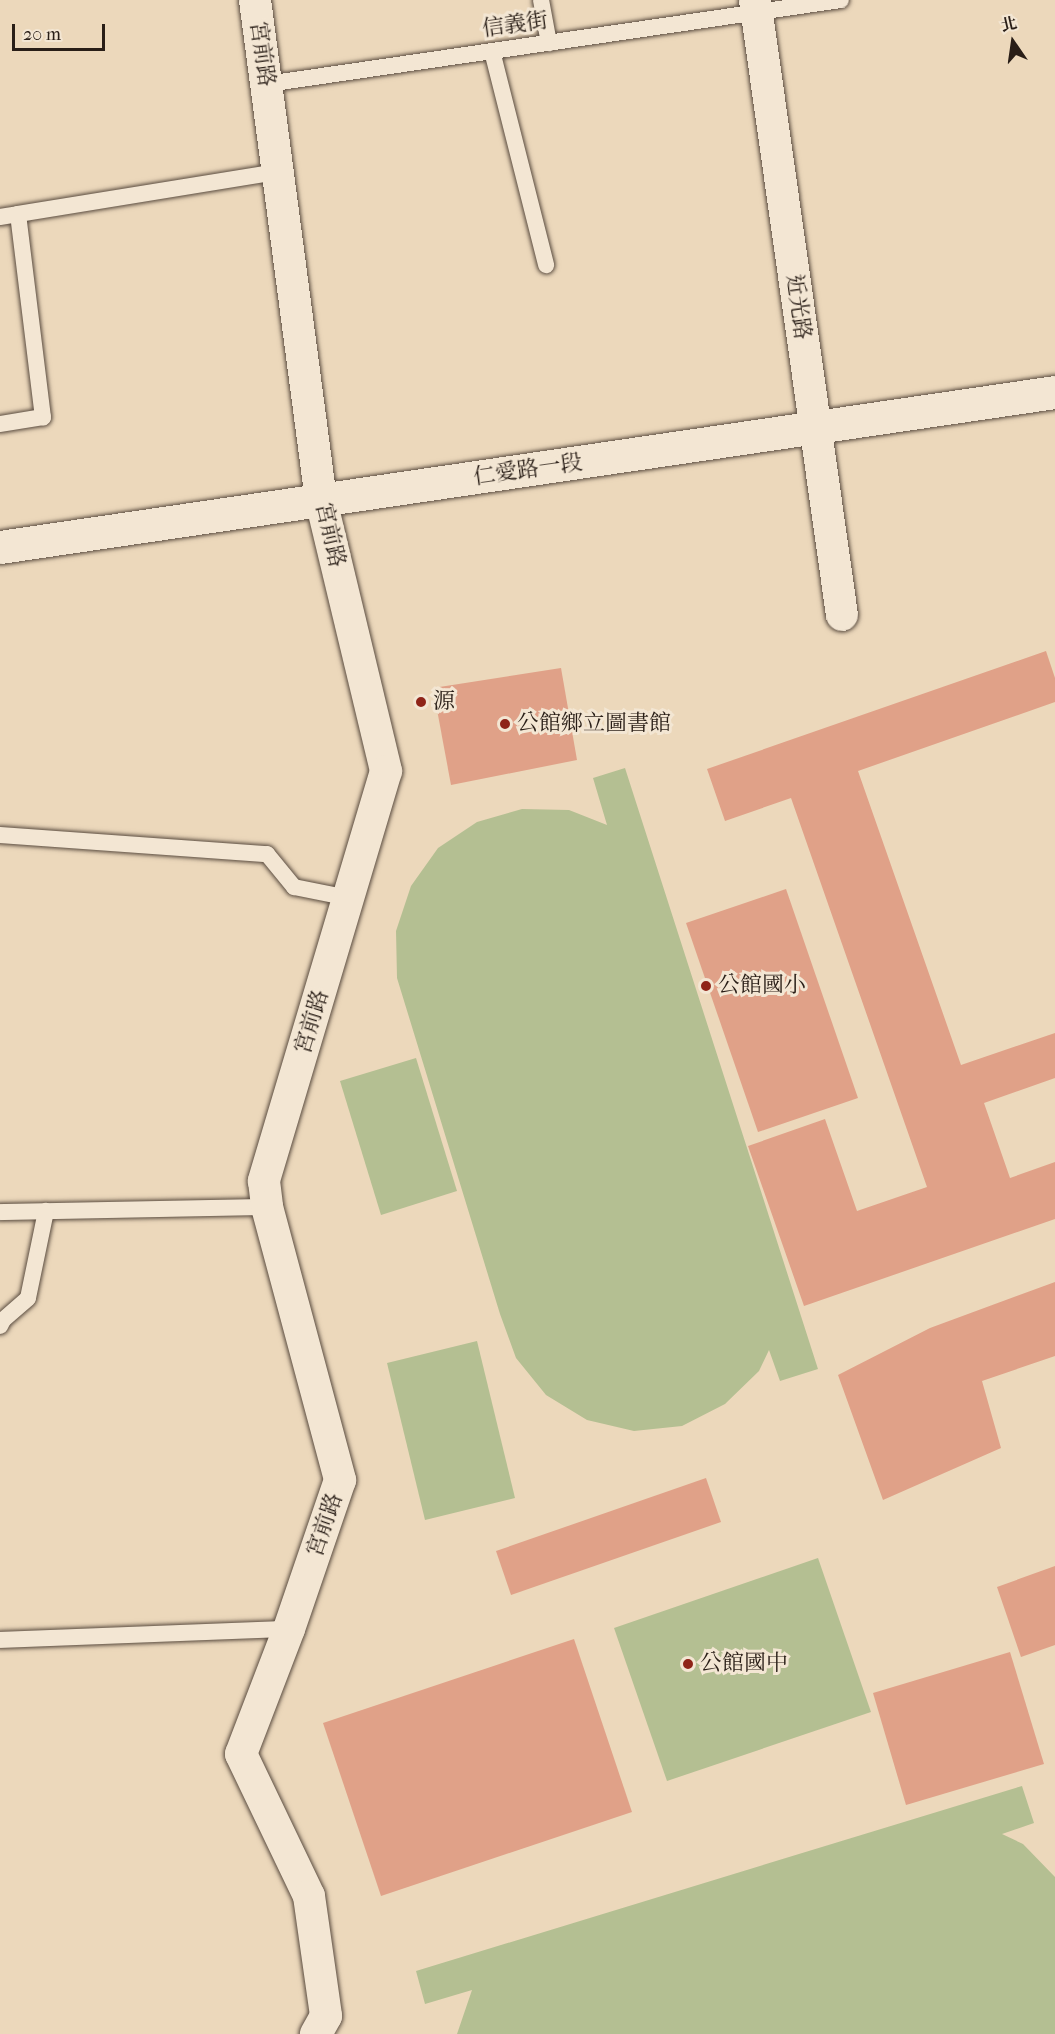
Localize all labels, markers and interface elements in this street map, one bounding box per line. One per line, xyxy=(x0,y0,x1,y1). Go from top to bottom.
street label: 信義街 xyxy=(480,7,550,43)
scale bar xyxy=(15,12,108,50)
north arrow xyxy=(983,12,1043,72)
text: 北 xyxy=(999,13,1019,35)
street label: 宮前路 xyxy=(244,19,280,89)
text: 20 m xyxy=(23,24,61,45)
street label: 近光路 xyxy=(780,272,816,342)
street label: 仁愛路一段 xyxy=(472,449,584,491)
street label: 宮前路 xyxy=(310,500,350,570)
place label: 源 xyxy=(433,689,455,715)
marker: 源 xyxy=(414,695,428,709)
place label: 公館鄉立圖書館 xyxy=(517,711,671,737)
marker: 公館鄉立圖書館 xyxy=(498,717,512,731)
place label: 公館國小 xyxy=(718,973,806,999)
marker: 公館國小 xyxy=(699,979,713,993)
street label: 宮前路 xyxy=(290,987,334,1057)
street label: 宮前路 xyxy=(302,1490,348,1560)
place label: 公館國中 xyxy=(700,1651,788,1677)
marker: 公館國中 xyxy=(681,1657,695,1671)

